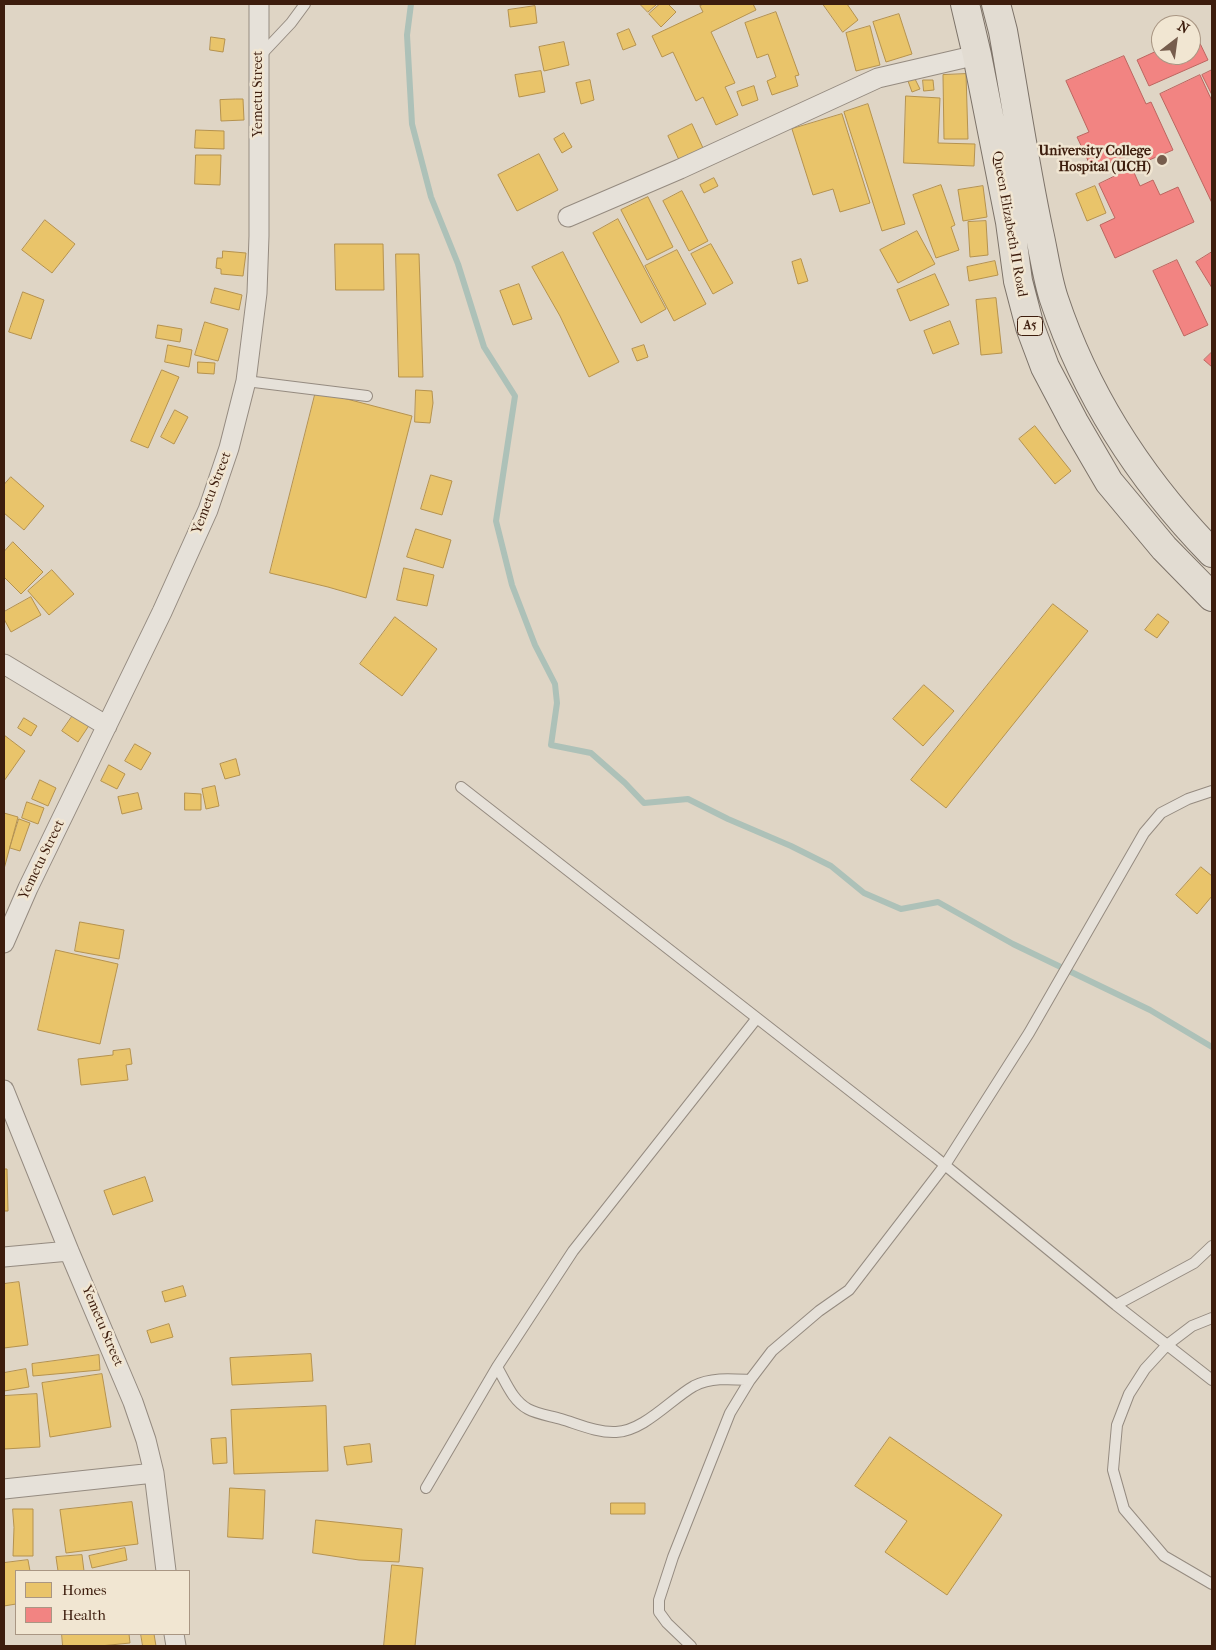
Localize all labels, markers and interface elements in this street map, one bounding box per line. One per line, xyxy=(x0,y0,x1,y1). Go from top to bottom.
north arrow xyxy=(1151,15,1201,65)
text: N xyxy=(1174,17,1192,37)
street label: Yemetu Street xyxy=(251,51,267,137)
place label: University College Hospital (UCH) xyxy=(1038,144,1151,176)
street label: Queen Elizabeth II Road xyxy=(988,150,1030,298)
marker: University College Hospital (UCH) xyxy=(1155,153,1169,167)
road number: A5 xyxy=(1018,316,1042,336)
street label: Yemetu Street xyxy=(189,450,235,536)
street label: Yemetu Street xyxy=(15,817,69,903)
street label: Yemetu Street xyxy=(77,1283,127,1369)
legend xyxy=(15,1570,190,1635)
text: Homes xyxy=(62,1581,107,1599)
text: Health xyxy=(62,1606,106,1624)

